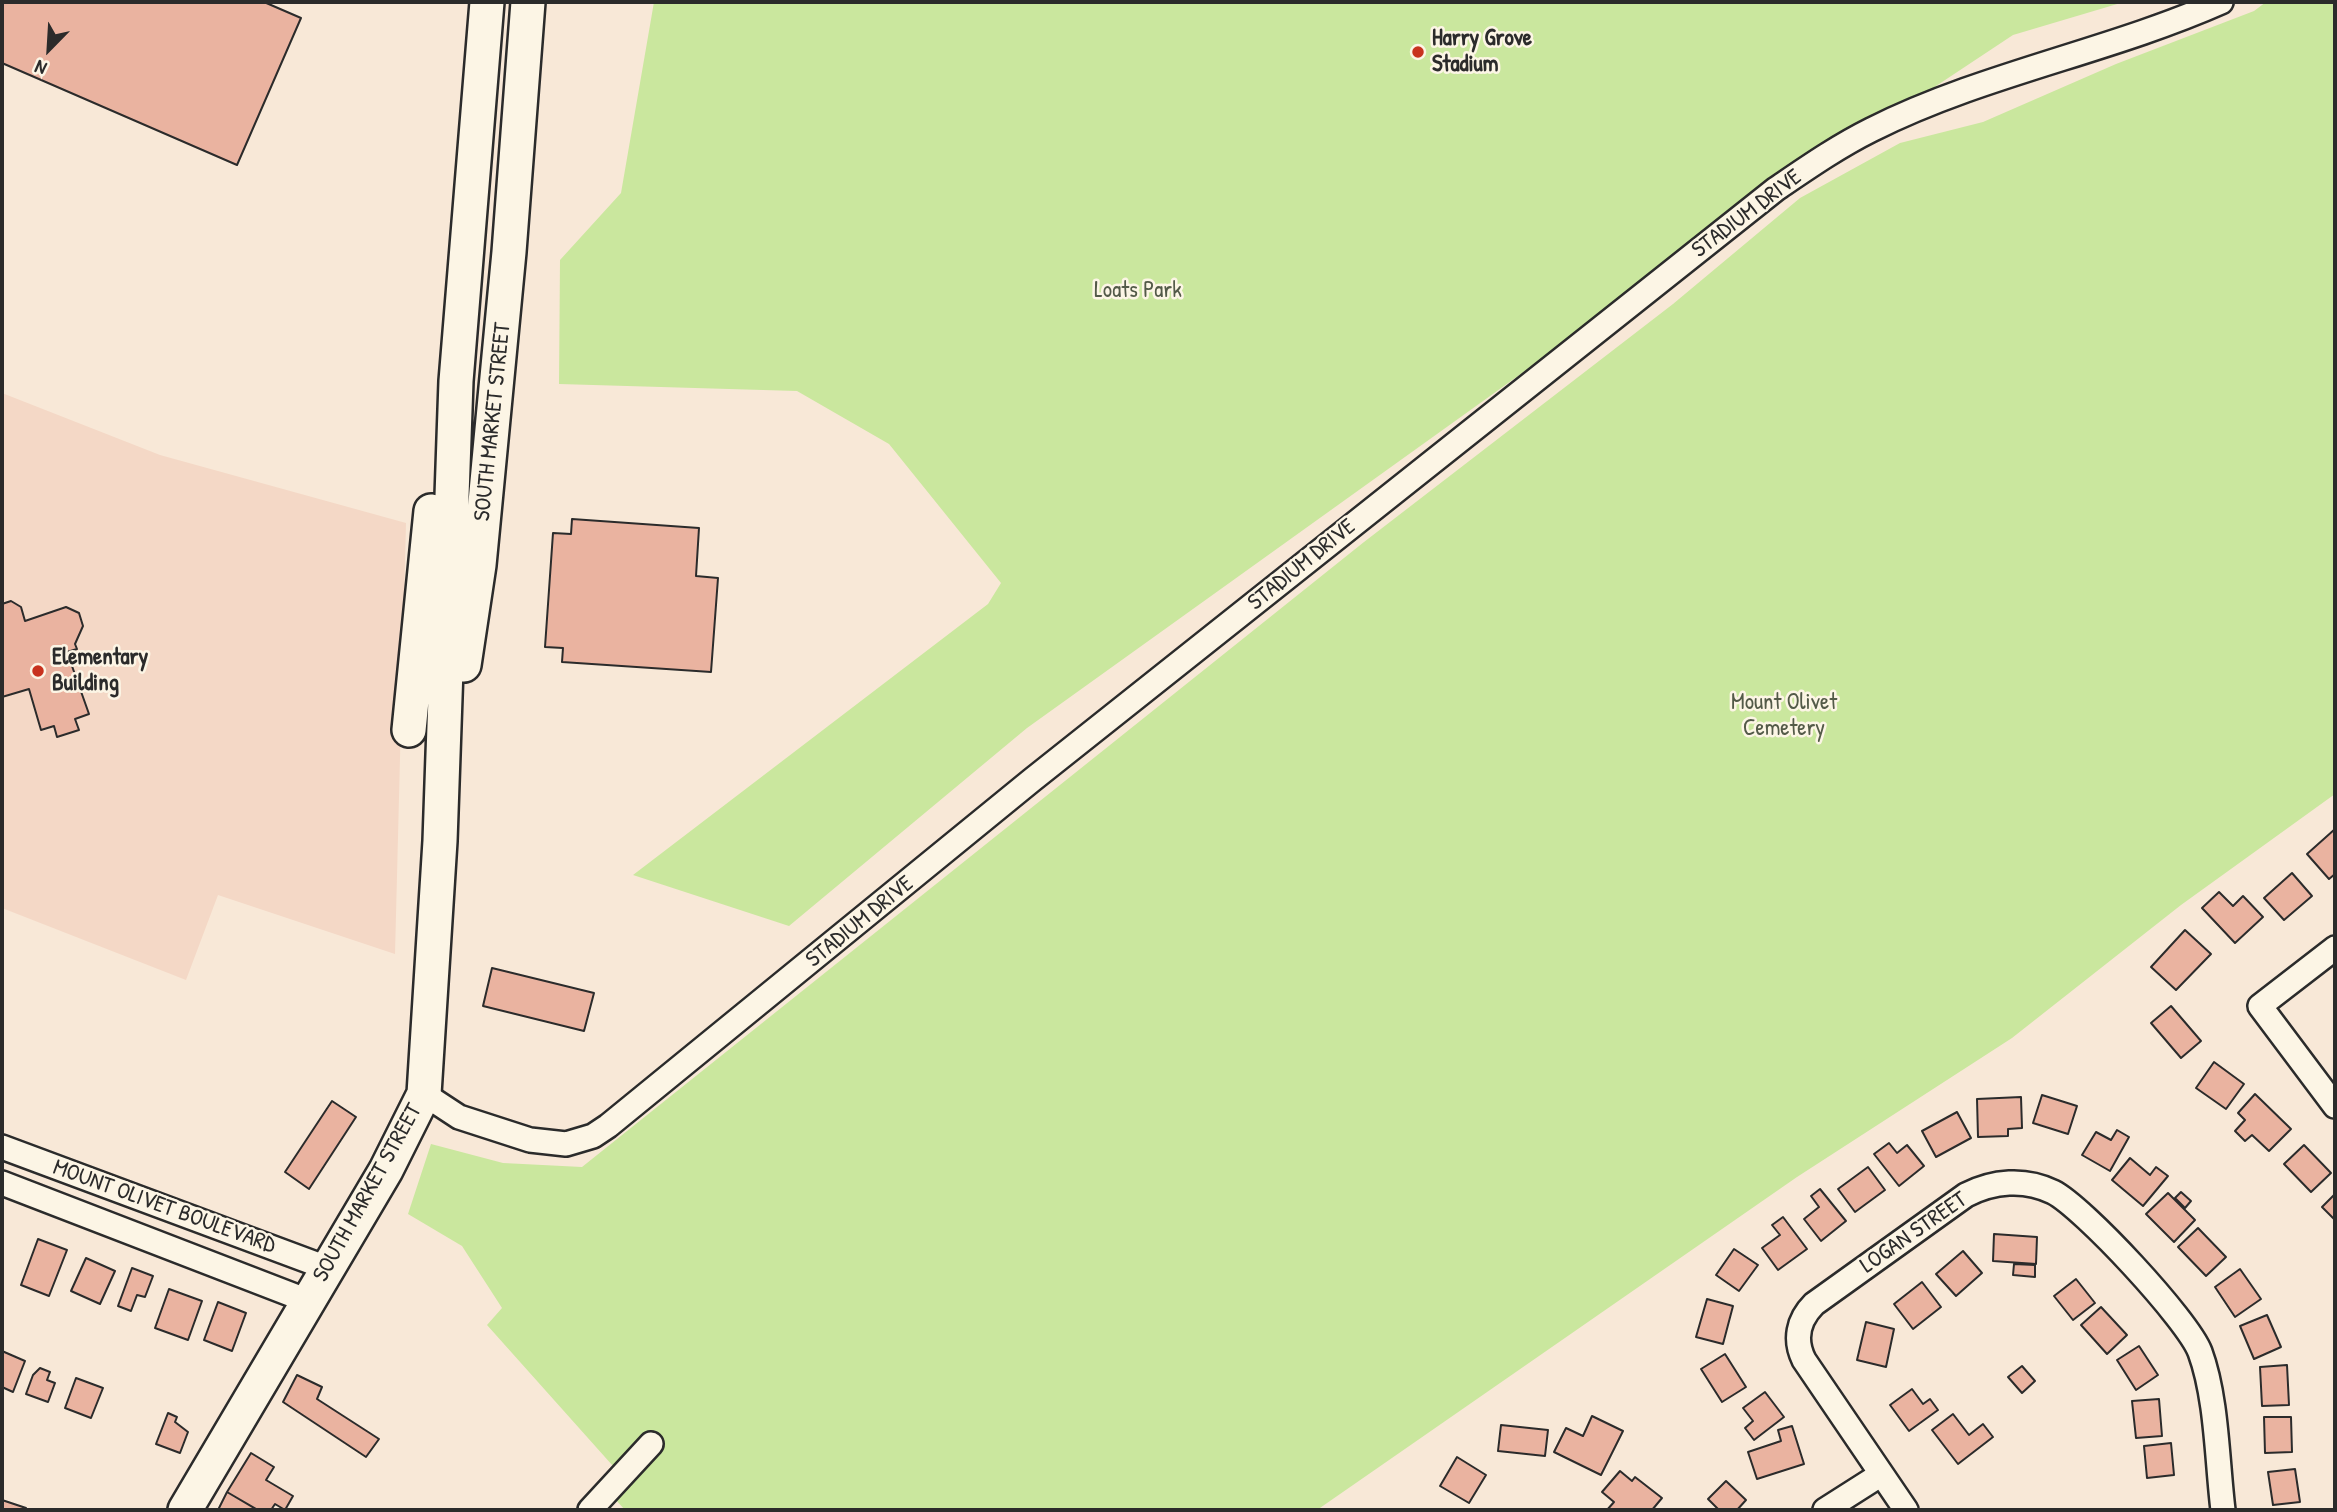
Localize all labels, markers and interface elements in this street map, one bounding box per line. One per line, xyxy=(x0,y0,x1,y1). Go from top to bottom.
north arrow xyxy=(14,14,84,84)
place label: Harry Grove Stadium xyxy=(1432,25,1532,79)
marker: Harry Grove Stadium xyxy=(1410,44,1426,60)
text: N xyxy=(31,54,50,82)
street label: STADIUM DRIVE xyxy=(1687,164,1807,264)
park label: Loats Park xyxy=(1094,277,1182,305)
street label: SOUTH MARKET STREET xyxy=(469,321,517,523)
street label: STADIUM DRIVE xyxy=(1243,513,1361,617)
place label: Elementary Building xyxy=(52,644,148,698)
marker: Elementary Building xyxy=(30,663,46,679)
park label: Mount Olivet Cemetery xyxy=(1731,689,1837,743)
street label: STADIUM DRIVE xyxy=(801,870,919,974)
street label: SOUTH MARKET STREET xyxy=(308,1099,428,1287)
street label: MOUNT OLIVET BOULEVARD xyxy=(49,1154,279,1260)
street label: LOGAN STREET xyxy=(1855,1186,1973,1280)

